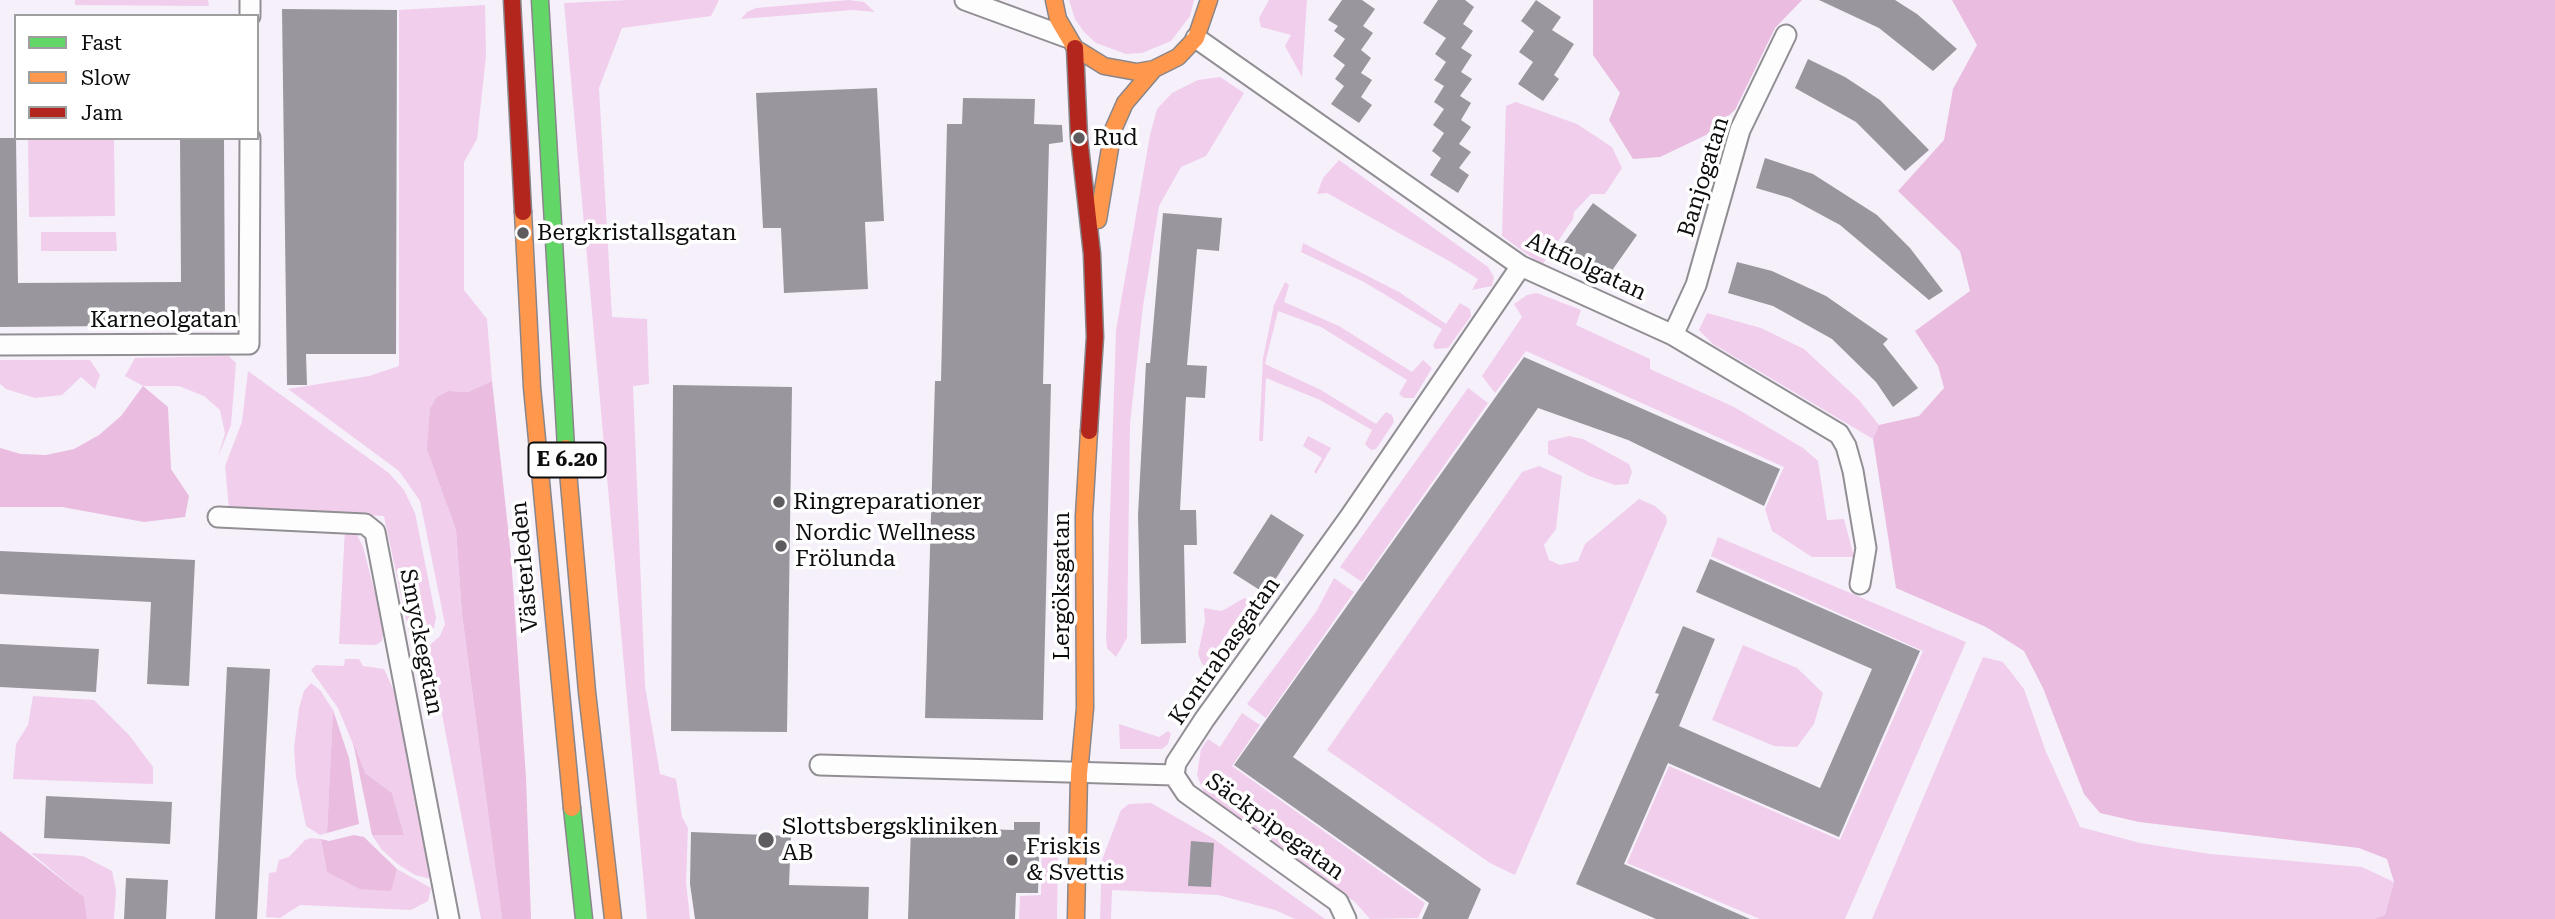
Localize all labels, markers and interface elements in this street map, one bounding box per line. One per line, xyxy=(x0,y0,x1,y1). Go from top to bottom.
legend xyxy=(14,14,259,140)
text: Fast xyxy=(81,31,122,55)
text: Slow xyxy=(81,66,130,90)
text: Jam xyxy=(81,101,123,125)
street label: Banjogatan xyxy=(1673,114,1735,240)
place label: Rud xyxy=(1093,124,1138,152)
marker: Rud xyxy=(1071,130,1087,146)
place label: Bergkristallsgatan xyxy=(537,219,737,247)
marker: Bergkristallsgatan xyxy=(515,225,531,241)
street label: Altfiolgatan xyxy=(1521,227,1651,307)
street label: Karneolgatan xyxy=(90,306,238,334)
road number: E 6.20 xyxy=(528,442,606,477)
place label: Ringreparationer xyxy=(793,488,982,516)
marker: Ringreparationer xyxy=(771,494,787,510)
street label: Västerleden xyxy=(506,500,544,634)
street label: Lergöksgatan xyxy=(1048,512,1076,660)
place label: Nordic Wellness Frölunda xyxy=(795,519,975,573)
marker: Nordic Wellness Frölunda xyxy=(773,538,789,554)
street label: Smyckegatan xyxy=(393,567,449,717)
street label: Kontrabasgatan xyxy=(1164,572,1286,730)
street label: Säckpipegatan xyxy=(1200,768,1350,886)
place label: Slottsbergskliniken AB xyxy=(782,813,998,867)
marker: Slottsbergskliniken AB xyxy=(756,830,776,850)
place label: Friskis & Svettis xyxy=(1026,833,1124,887)
marker: Friskis & Svettis xyxy=(1004,852,1020,868)

